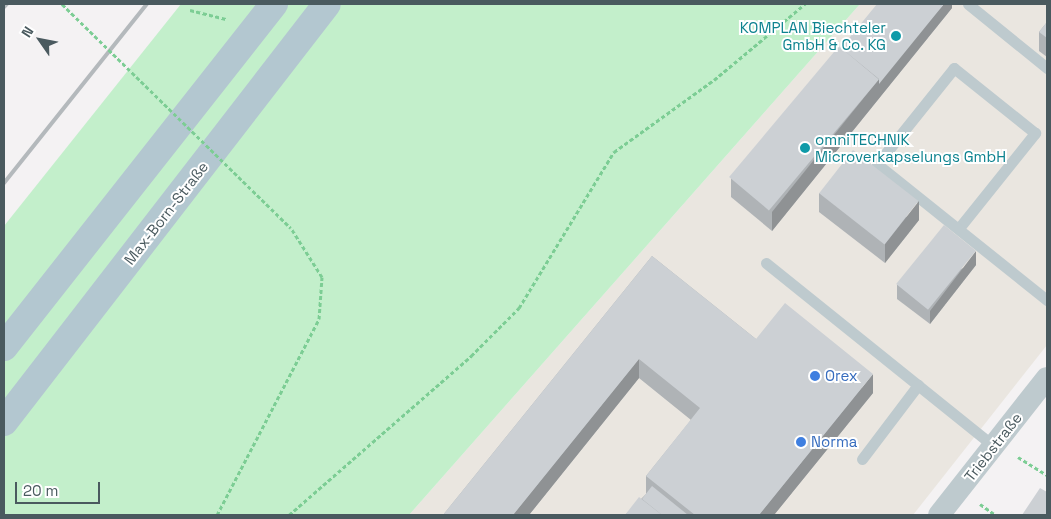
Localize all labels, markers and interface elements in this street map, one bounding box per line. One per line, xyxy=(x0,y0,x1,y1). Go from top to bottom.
north arrow xyxy=(15,15,65,65)
place label: KOMPLAN Biechteler GmbH & Co. KG xyxy=(740,18,886,53)
text: N xyxy=(17,23,38,41)
marker: KOMPLAN Biechteler GmbH & Co. KG xyxy=(890,30,902,42)
place label: omniTECHNIK Microverkapselungs GmbH xyxy=(815,130,1006,165)
marker: omniTECHNIK Microverkapselungs GmbH xyxy=(799,142,811,154)
street label: Max-Born-Straße xyxy=(120,158,212,268)
place label: Orex xyxy=(825,367,858,385)
marker: Orex xyxy=(809,370,821,382)
street label: Triebstraße xyxy=(961,409,1025,485)
place label: Norma xyxy=(811,433,857,451)
marker: Norma xyxy=(795,436,807,448)
scale bar xyxy=(18,472,102,504)
text: 20 m xyxy=(23,481,58,500)

